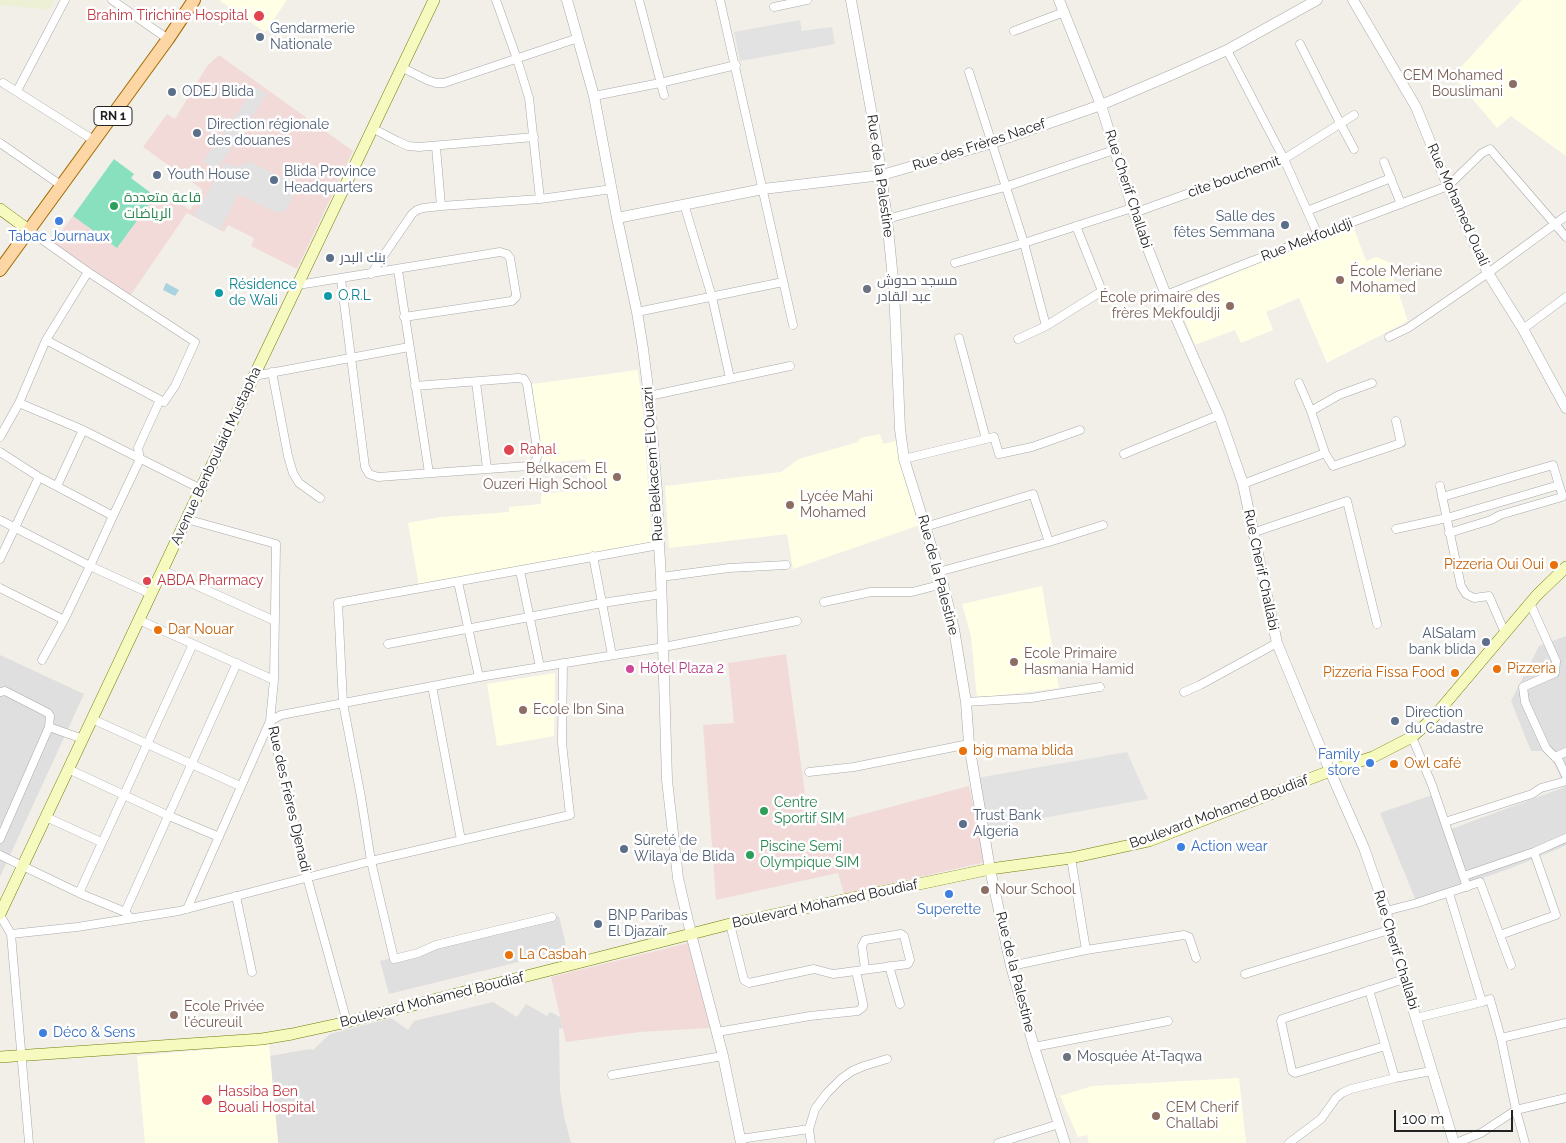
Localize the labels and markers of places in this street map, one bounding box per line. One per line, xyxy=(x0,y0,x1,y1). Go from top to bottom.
place label: Brahim Tirichine Hospital xyxy=(87,8,248,24)
marker: Brahim Tirichine Hospital xyxy=(252,9,266,23)
place label: Gendarmerie Nationale xyxy=(270,21,355,54)
marker: Gendarmerie Nationale xyxy=(254,31,266,43)
place label: CEM Mohamed Bouslimani xyxy=(1403,68,1503,100)
marker: CEM Mohamed Bouslimani xyxy=(1507,78,1519,90)
place label: ODEJ Blida xyxy=(182,84,254,100)
marker: ODEJ Blida xyxy=(166,86,178,98)
place label: Direction régionale des douanes xyxy=(207,117,329,150)
marker: Direction régionale des douanes xyxy=(191,127,203,139)
place label: Blida Province Headquarters xyxy=(284,164,376,196)
place label: Youth House xyxy=(167,167,250,183)
marker: Youth House xyxy=(151,169,163,181)
marker: Blida Province Headquarters xyxy=(268,174,280,186)
place label: قاعة متعددة الرياضات xyxy=(124,190,201,222)
marker: قاعة متعددة الرياضات xyxy=(108,200,120,212)
place label: Salle des fêtes Semmana xyxy=(1173,209,1275,242)
marker: Tabac Journaux xyxy=(53,215,65,227)
marker: Salle des fêtes Semmana xyxy=(1279,219,1291,231)
place label: Tabac Journaux xyxy=(8,229,110,245)
place label: بنك البدر xyxy=(340,250,386,266)
marker: بنك البدر xyxy=(324,252,336,264)
place label: École Meriane Mohamed xyxy=(1350,264,1442,296)
place label: مسجد حدوش عبد القادر xyxy=(877,273,957,306)
marker: École Meriane Mohamed xyxy=(1334,274,1346,286)
place label: Résidence de Wali xyxy=(229,277,297,310)
marker: مسجد حدوش عبد القادر xyxy=(861,283,873,295)
marker: Résidence de Wali xyxy=(213,287,225,299)
place label: O.R.L xyxy=(338,288,371,304)
marker: O.R.L xyxy=(322,290,334,302)
place label: École primaire des frères Mekfouldji xyxy=(1100,290,1220,322)
marker: École primaire des frères Mekfouldji xyxy=(1224,300,1236,312)
place label: Rahal xyxy=(520,442,556,458)
marker: Rahal xyxy=(502,443,516,457)
place label: Belkacem El Ouzeri High School xyxy=(483,461,607,494)
marker: Belkacem El Ouzeri High School xyxy=(611,471,623,483)
place label: Lycée Mahi Mohamed xyxy=(800,489,873,522)
marker: Lycée Mahi Mohamed xyxy=(784,499,796,511)
place label: Pizzeria Oui Oui xyxy=(1444,557,1544,573)
marker: Pizzeria Oui Oui xyxy=(1548,559,1560,571)
place label: ABDA Pharmacy xyxy=(157,573,264,589)
marker: ABDA Pharmacy xyxy=(141,575,153,587)
place label: Dar Nouar xyxy=(168,622,234,638)
marker: Dar Nouar xyxy=(152,624,164,636)
place label: AlSalam bank blida xyxy=(1409,626,1476,658)
marker: AlSalam bank blida xyxy=(1480,636,1492,648)
place label: Ecole Primaire Hasmania Hamid xyxy=(1024,646,1134,679)
marker: Ecole Primaire Hasmania Hamid xyxy=(1008,656,1020,668)
place label: Hôtel Plaza 2 xyxy=(640,661,724,677)
place label: Pizzeria xyxy=(1507,661,1556,677)
marker: Hôtel Plaza 2 xyxy=(624,663,636,675)
marker: Pizzeria xyxy=(1491,663,1503,675)
place label: Pizzeria Fissa Food xyxy=(1323,665,1445,681)
marker: Pizzeria Fissa Food xyxy=(1449,667,1461,679)
place label: Ecole Ibn Sina xyxy=(533,702,624,718)
marker: Ecole Ibn Sina xyxy=(517,704,529,716)
place label: Direction du Cadastre xyxy=(1405,705,1484,738)
marker: Direction du Cadastre xyxy=(1389,715,1401,727)
place label: big mama blida xyxy=(973,743,1073,759)
marker: big mama blida xyxy=(957,745,969,757)
place label: Family store xyxy=(1318,747,1360,780)
place label: Owl café xyxy=(1404,756,1461,772)
marker: Family store xyxy=(1364,757,1376,769)
marker: Owl café xyxy=(1388,758,1400,770)
place label: Centre Sportif SIM xyxy=(774,795,845,828)
marker: Centre Sportif SIM xyxy=(758,805,770,817)
place label: Trust Bank Algeria xyxy=(973,808,1041,840)
marker: Trust Bank Algeria xyxy=(957,818,969,830)
place label: Sûreté de Wilaya de Blida xyxy=(634,833,735,866)
place label: Piscine Semi Olympique SIM xyxy=(760,839,859,872)
place label: Action wear xyxy=(1191,839,1268,855)
marker: Action wear xyxy=(1175,841,1187,853)
marker: Sûreté de Wilaya de Blida xyxy=(618,843,630,855)
marker: Piscine Semi Olympique SIM xyxy=(744,849,756,861)
place label: Nour School xyxy=(995,882,1076,898)
marker: Nour School xyxy=(979,884,991,896)
marker: Superette xyxy=(943,888,955,900)
place label: Superette xyxy=(917,902,981,918)
place label: BNP Paribas El Djazaïr xyxy=(608,908,688,940)
marker: BNP Paribas El Djazaïr xyxy=(592,918,604,930)
place label: La Casbah xyxy=(519,947,587,963)
marker: La Casbah xyxy=(503,949,515,961)
place label: Ecole Privée l'écureuil xyxy=(184,999,264,1032)
marker: Ecole Privée l'écureuil xyxy=(168,1009,180,1021)
place label: Déco & Sens xyxy=(53,1025,135,1041)
marker: Déco & Sens xyxy=(37,1027,49,1039)
place label: Mosquée At-Taqwa xyxy=(1077,1049,1202,1065)
marker: Mosquée At-Taqwa xyxy=(1061,1051,1073,1063)
place label: Hassiba Ben Bouali Hospital xyxy=(218,1084,315,1116)
marker: Hassiba Ben Bouali Hospital xyxy=(200,1093,214,1107)
place label: CEM Cherif Challabi xyxy=(1166,1100,1239,1132)
marker: CEM Cherif Challabi xyxy=(1150,1110,1162,1122)

